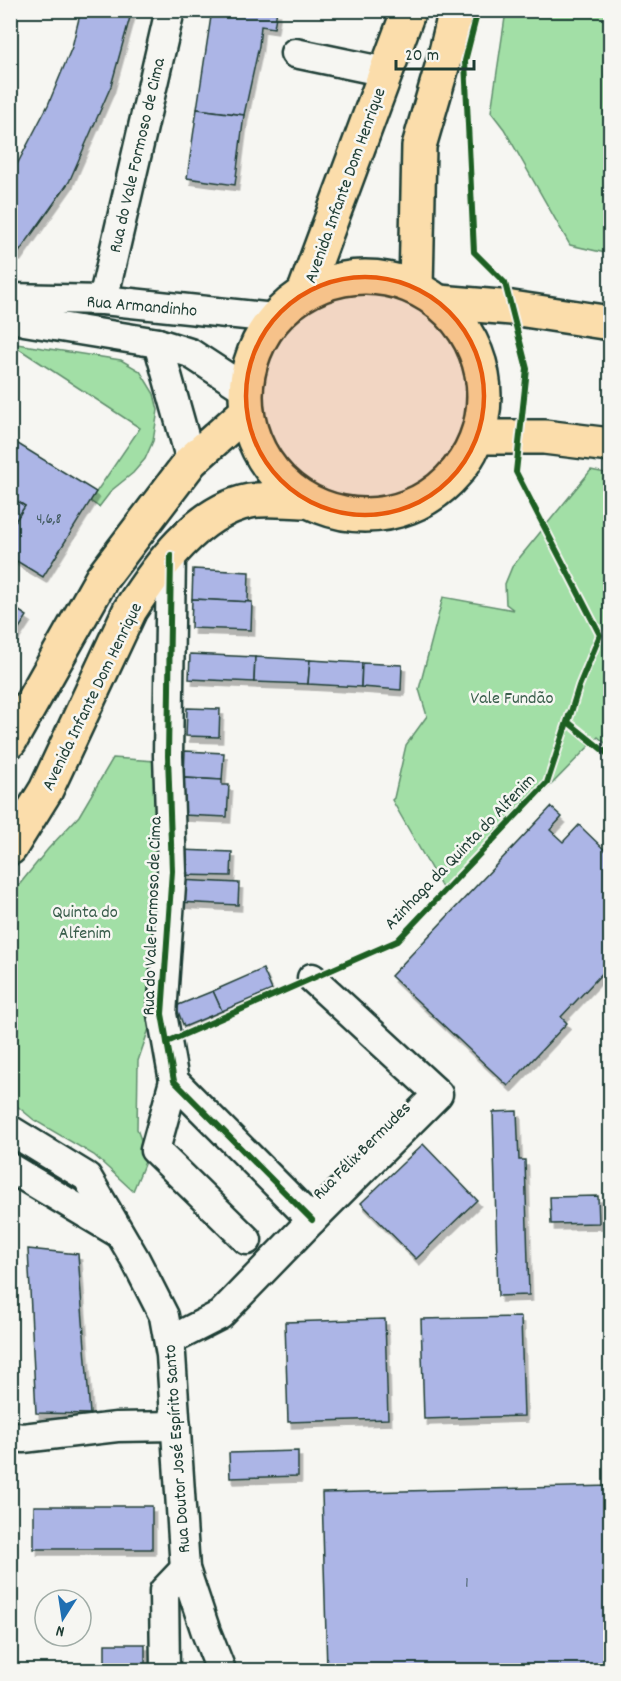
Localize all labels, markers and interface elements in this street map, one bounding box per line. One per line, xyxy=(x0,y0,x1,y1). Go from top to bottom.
scale bar xyxy=(396,33,474,71)
text: 20 m xyxy=(405,44,439,69)
street label: Rua do Vale Formoso de Cima xyxy=(104,55,173,256)
street label: Avenida Infante Dom Henrique xyxy=(299,85,393,287)
street label: Rua Armandinho xyxy=(85,290,198,325)
house number: 4,6,8 xyxy=(36,509,62,531)
street label: Avenida Infante Dom Henrique xyxy=(37,599,150,795)
park label: Vale Fundão xyxy=(471,687,553,712)
street label: Azinhaga da Quinta do Alfenim xyxy=(379,769,542,936)
street label: Rua do Vale Formoso de Cima xyxy=(138,815,169,1016)
park label: Quinta do Alfenim xyxy=(52,901,118,947)
street label: Rua Félix Bermudes xyxy=(308,1097,418,1207)
street label: Rua Doutor José Espírito Santo xyxy=(159,1344,198,1554)
house number: 1 xyxy=(465,1573,469,1595)
north arrow xyxy=(33,1588,93,1648)
text: N xyxy=(54,1618,67,1642)

